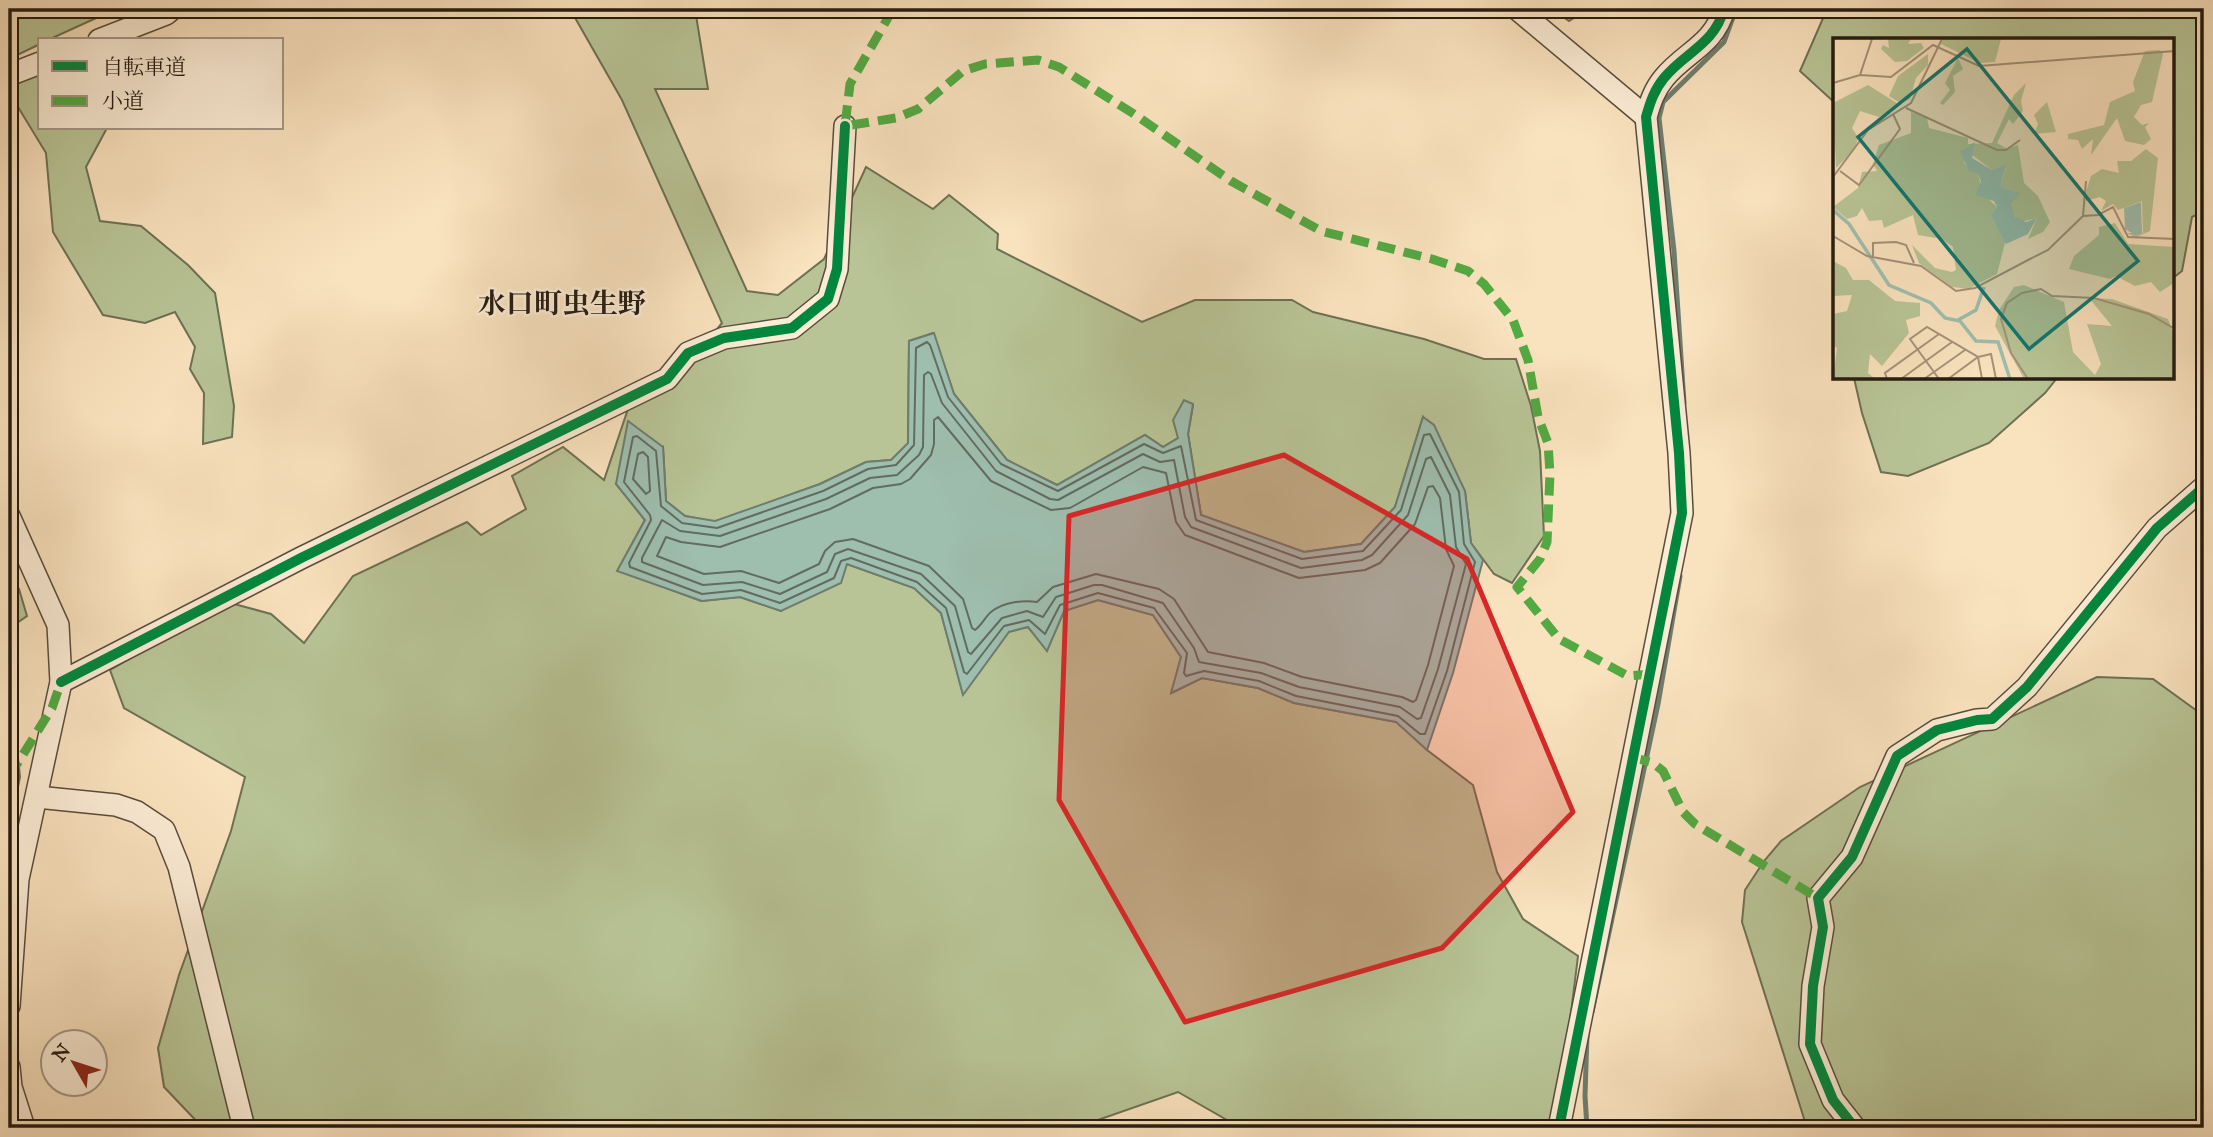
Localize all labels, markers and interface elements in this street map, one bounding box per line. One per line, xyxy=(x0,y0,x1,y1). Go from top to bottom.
legend xyxy=(38,38,284,130)
inset map xyxy=(1833,38,2174,380)
text: 自転車道 xyxy=(102,54,186,80)
text: 小道 xyxy=(102,88,144,114)
district label: 水口町虫生野 xyxy=(478,286,646,321)
north arrow xyxy=(38,1028,108,1098)
text: N xyxy=(47,1039,75,1066)

